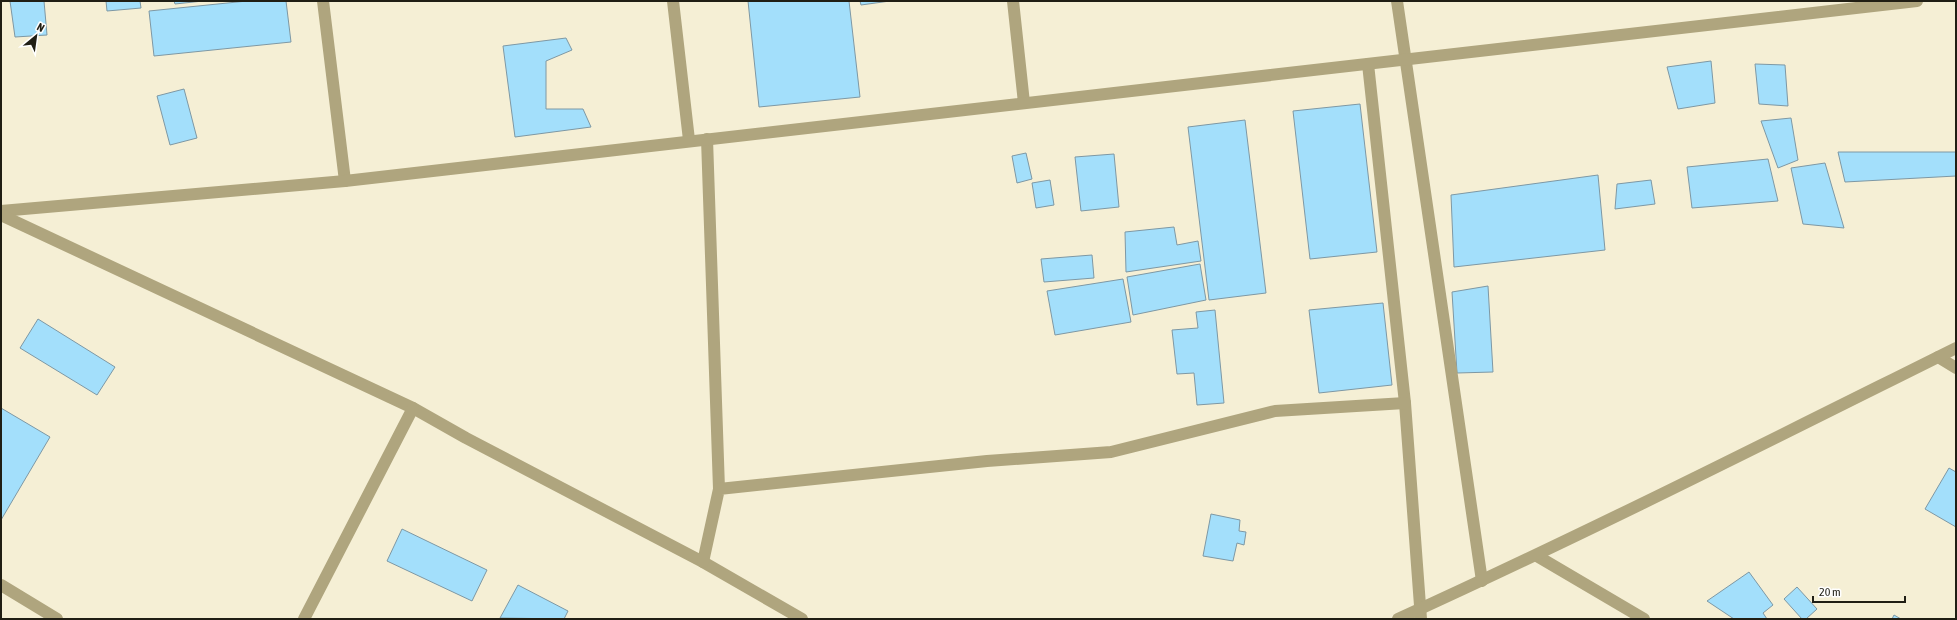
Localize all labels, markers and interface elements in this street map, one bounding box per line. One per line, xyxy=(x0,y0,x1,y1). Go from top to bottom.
north arrow xyxy=(16,16,56,56)
text: N xyxy=(35,20,47,34)
scale bar xyxy=(1813,578,1905,604)
text: 20 m xyxy=(1819,585,1841,599)

